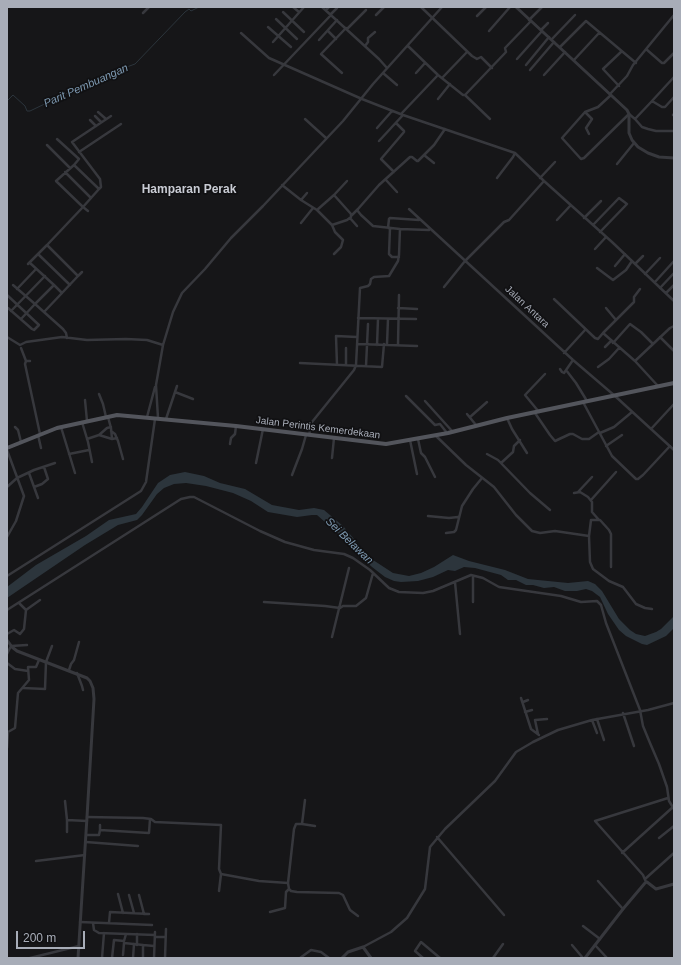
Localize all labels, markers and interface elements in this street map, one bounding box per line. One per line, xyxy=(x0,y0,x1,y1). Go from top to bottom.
water label: Parit Pembuangan xyxy=(42,61,130,111)
district label: Hamparan Perak xyxy=(142,183,236,197)
street label: Jalan Antara xyxy=(502,283,552,331)
street label: Jalan Perintis Kemerdekaan xyxy=(255,414,381,442)
water label: Sei Belawan xyxy=(322,515,376,567)
scale bar xyxy=(18,923,87,949)
text: 200 m xyxy=(23,931,56,945)

